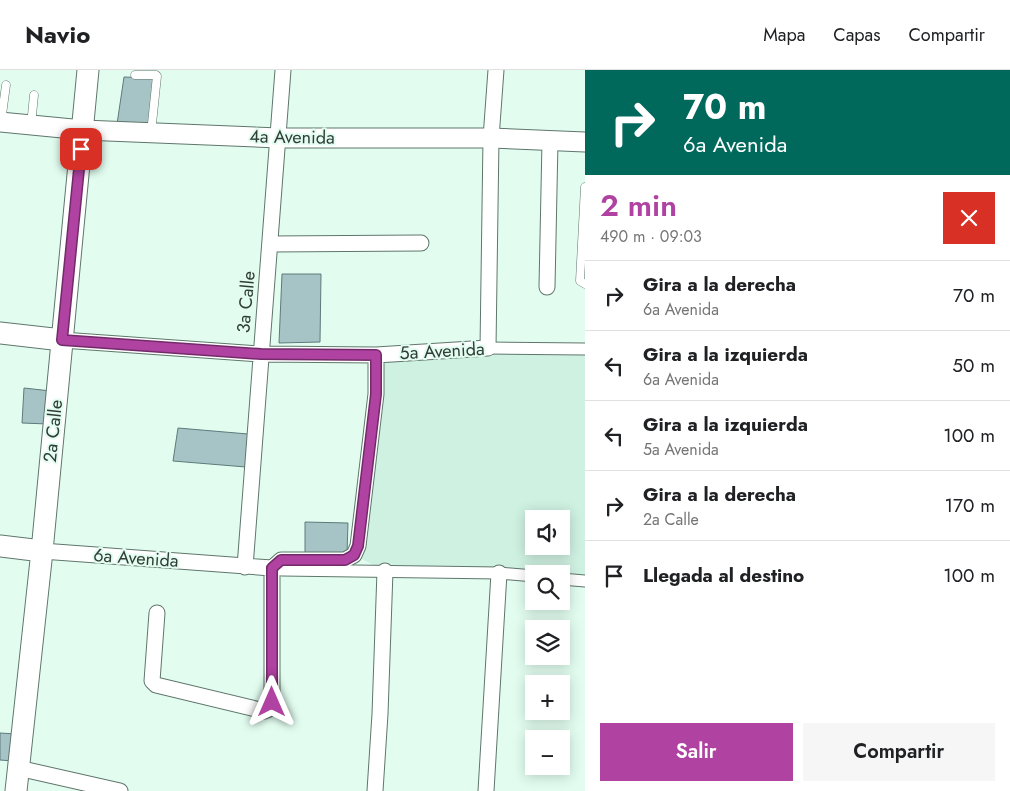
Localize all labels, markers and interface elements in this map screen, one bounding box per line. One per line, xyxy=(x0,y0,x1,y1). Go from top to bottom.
text: Navio xyxy=(25,17,90,52)
text: Mapa xyxy=(763,22,805,48)
text: Capas xyxy=(833,22,881,48)
text: Compartir xyxy=(909,22,985,48)
text: 70 m xyxy=(683,82,766,132)
icon: right xyxy=(600,90,665,155)
street label: 4a Avenida xyxy=(249,123,335,151)
pin xyxy=(60,128,102,170)
text: 6a Avenida xyxy=(683,128,787,160)
icon: arrive xyxy=(67,135,95,163)
text: 2 min xyxy=(600,184,677,227)
button: close xyxy=(943,192,995,244)
text: 490 m · 09:03 xyxy=(600,225,702,248)
street label: 3a Calle xyxy=(230,270,262,334)
text: Gira a la derecha xyxy=(643,271,796,298)
icon: right xyxy=(600,282,628,310)
text: 70 m xyxy=(953,282,995,309)
text: 6a Avenida xyxy=(643,298,719,321)
street label: 5a Avenida xyxy=(399,336,485,366)
text: Gira a la izquierda xyxy=(643,341,808,368)
icon: left xyxy=(600,352,628,380)
text: 50 m xyxy=(952,352,995,379)
text: 6a Avenida xyxy=(643,368,719,391)
street label: 2a Calle xyxy=(37,398,69,464)
text: Gira a la izquierda xyxy=(643,411,808,438)
icon: left xyxy=(600,422,628,450)
text: 100 m xyxy=(943,422,995,449)
text: 5a Avenida xyxy=(643,438,719,461)
text: Gira a la derecha xyxy=(643,481,796,508)
icon: right xyxy=(600,492,628,520)
text: 170 m xyxy=(945,492,995,519)
text: 2a Calle xyxy=(643,508,699,531)
map controls xyxy=(525,510,570,775)
button: sound xyxy=(525,510,570,555)
street label: 6a Avenida xyxy=(93,542,179,574)
icon: arrive xyxy=(600,562,628,590)
text: Llegada al destino xyxy=(643,562,804,589)
text: 100 m xyxy=(943,562,995,589)
button: search xyxy=(525,565,570,610)
button: layers xyxy=(525,620,570,665)
position arrow xyxy=(245,675,297,727)
button: + xyxy=(525,675,570,720)
button: Salir xyxy=(600,723,793,781)
button: Compartir xyxy=(803,723,995,781)
button: − xyxy=(525,730,570,775)

